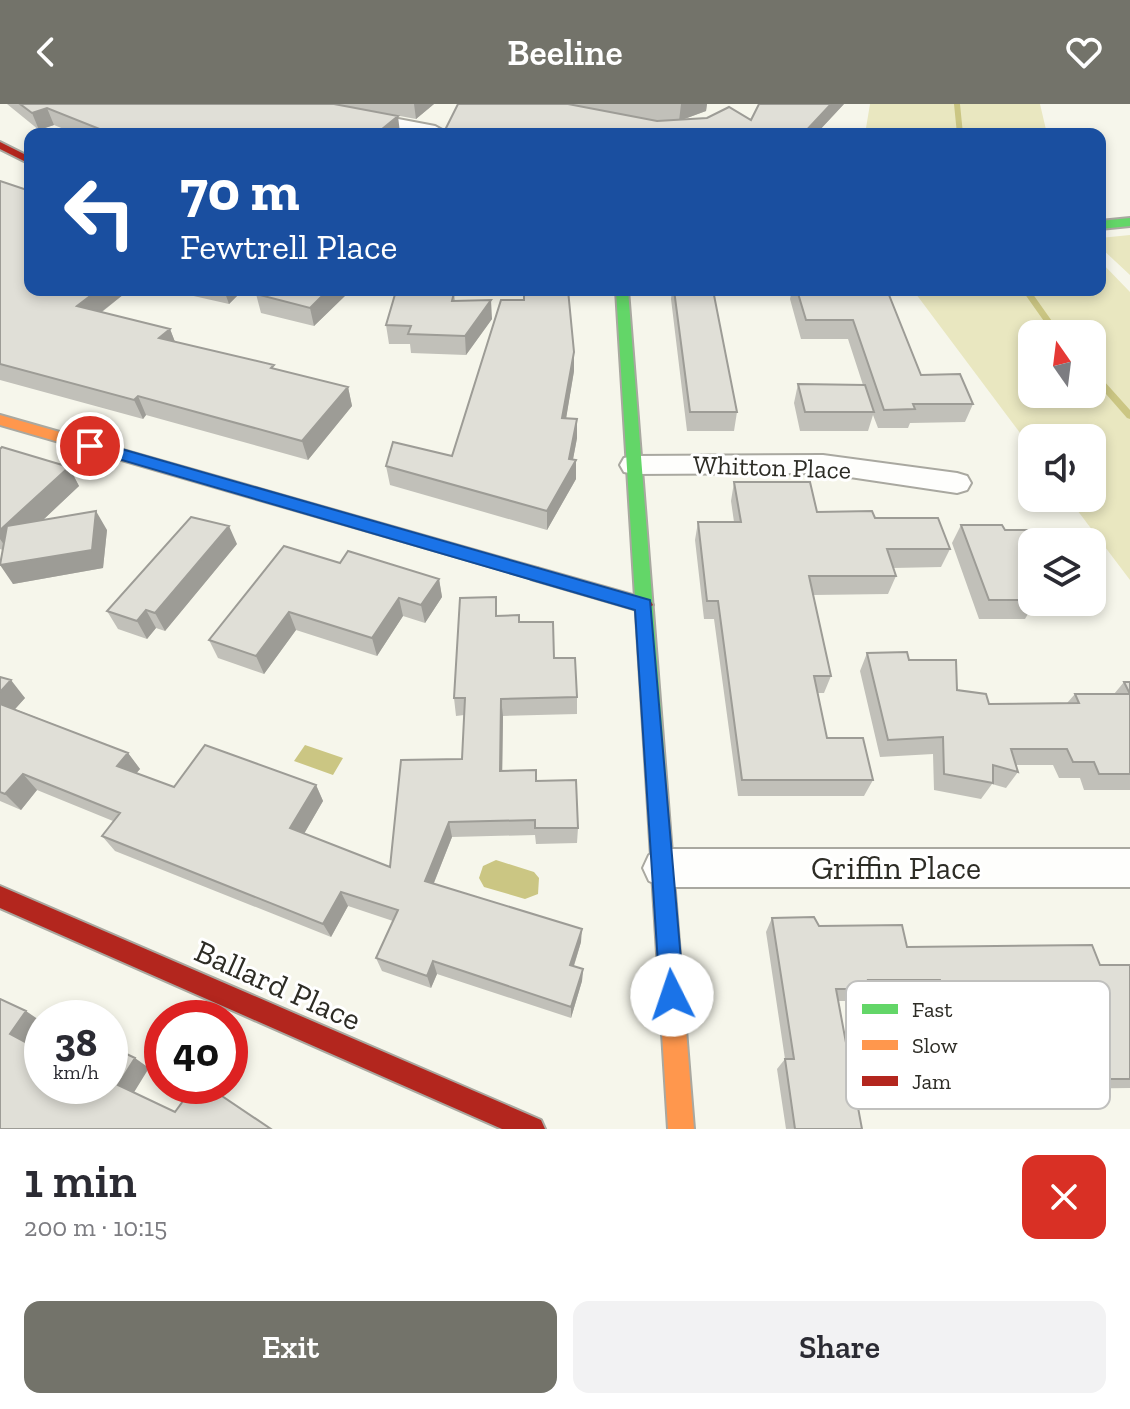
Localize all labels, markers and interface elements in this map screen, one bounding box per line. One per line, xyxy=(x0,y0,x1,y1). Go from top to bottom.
icon: back xyxy=(24,30,68,74)
icon: heart xyxy=(1062,30,1106,74)
text: Beeline xyxy=(507,31,623,74)
text: 70 m xyxy=(180,157,300,224)
icon: left xyxy=(48,160,152,264)
text: Fewtrell Place xyxy=(180,225,397,268)
north arrow xyxy=(1018,320,1106,408)
map controls xyxy=(1018,320,1106,616)
pin xyxy=(56,412,124,480)
icon: arrive xyxy=(68,424,112,468)
button: sound xyxy=(1018,424,1106,512)
street label: Whitton Place xyxy=(692,448,852,486)
button: layers xyxy=(1018,528,1106,616)
street label: Griffin Place xyxy=(811,849,981,887)
street label: Ballard Place xyxy=(189,932,367,1038)
position arrow xyxy=(630,953,714,1037)
legend xyxy=(846,981,1110,1109)
text: Fast xyxy=(912,996,953,1023)
speed limit sign: 40 xyxy=(144,1000,248,1104)
text: 38 xyxy=(55,1018,97,1066)
text: Slow xyxy=(912,1032,958,1059)
text: km/h xyxy=(53,1060,99,1084)
text: Jam xyxy=(912,1068,951,1095)
text: 1 min xyxy=(24,1152,137,1209)
button: close xyxy=(1022,1155,1106,1239)
text: 200 m · 10:15 xyxy=(24,1211,167,1243)
button: Exit xyxy=(24,1301,557,1393)
button: Share xyxy=(573,1301,1106,1393)

